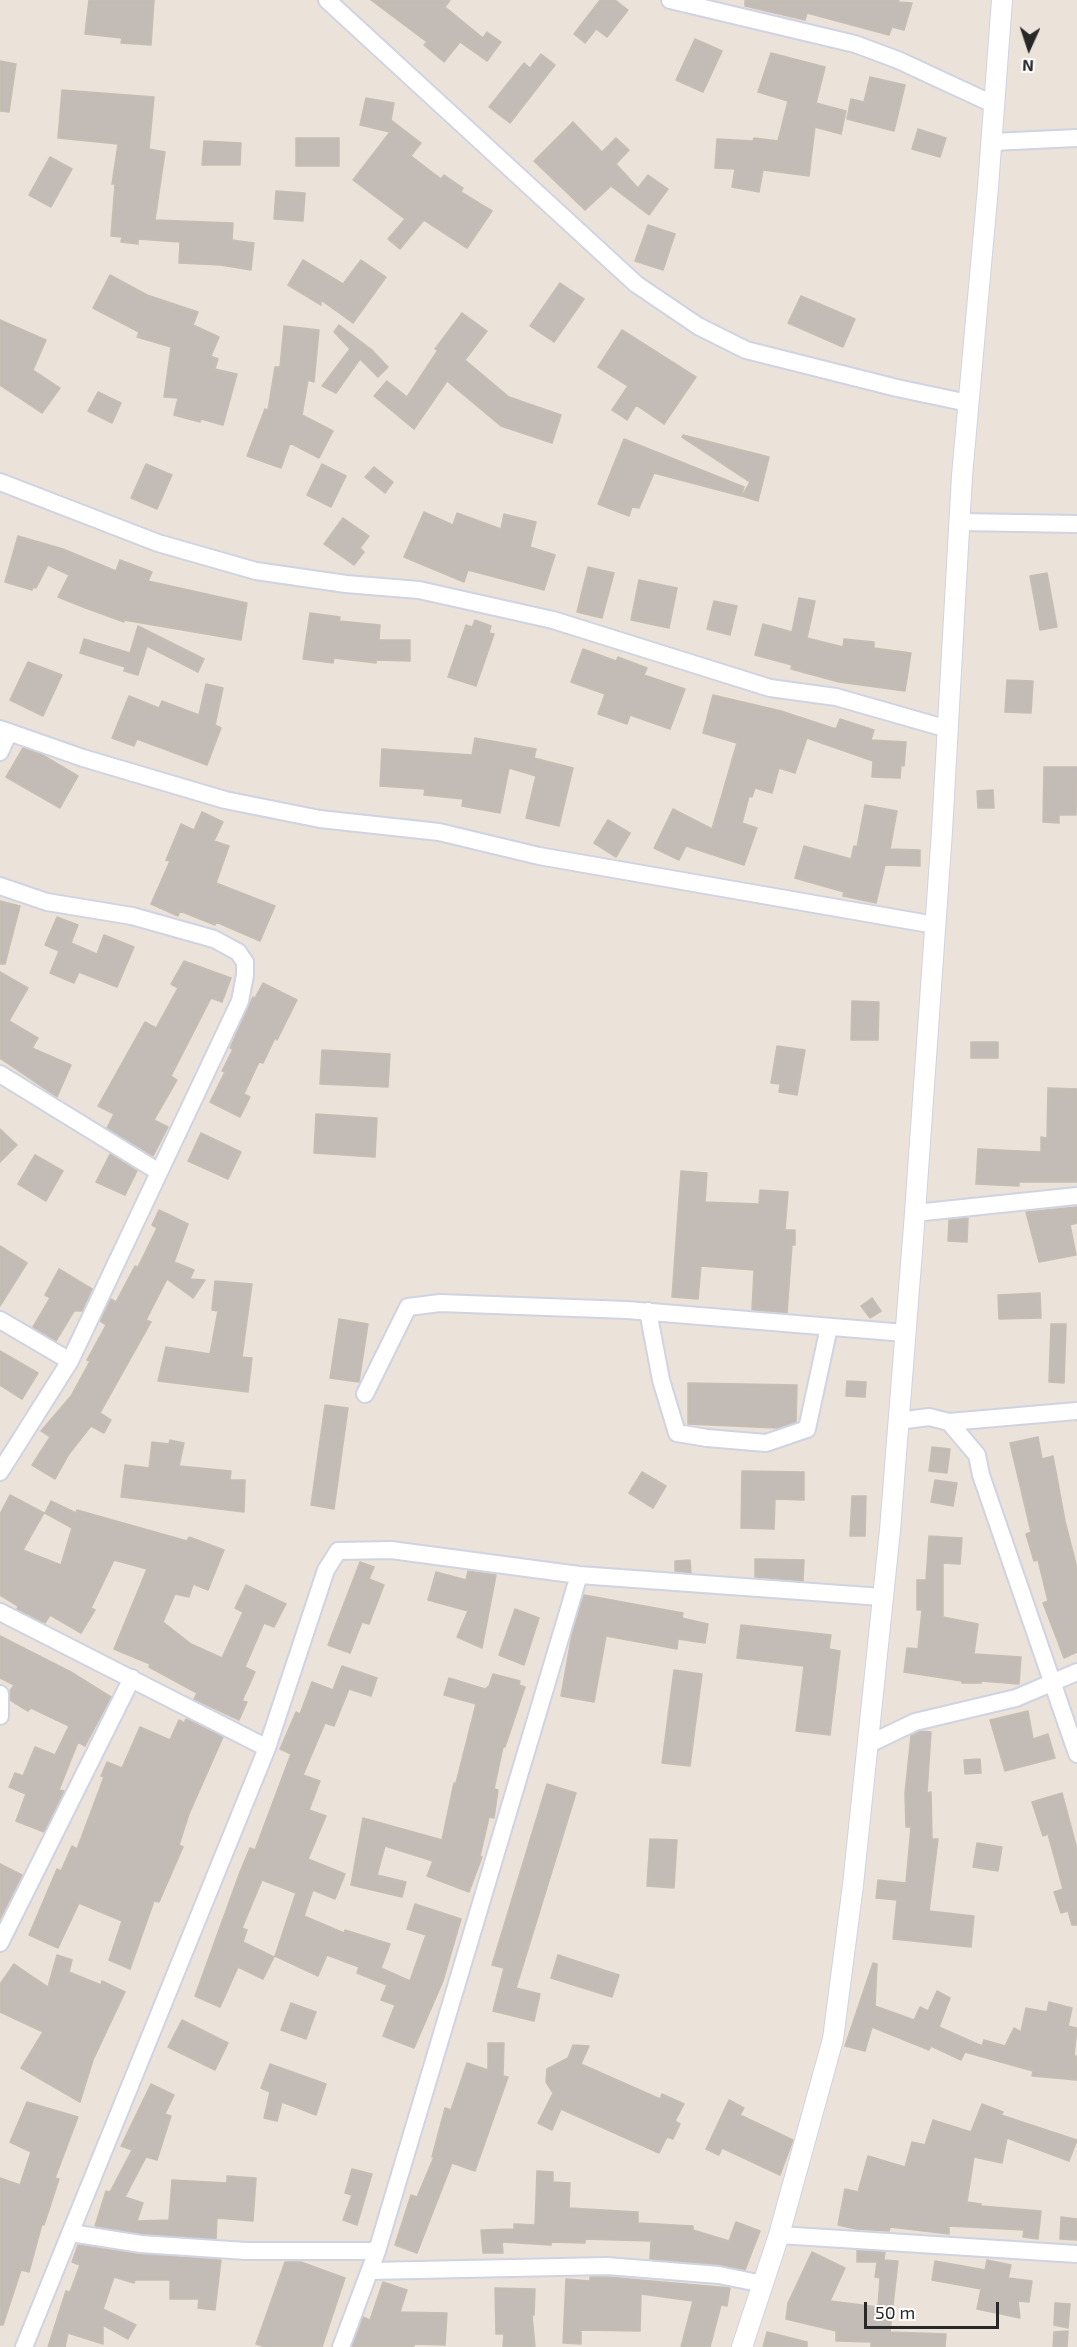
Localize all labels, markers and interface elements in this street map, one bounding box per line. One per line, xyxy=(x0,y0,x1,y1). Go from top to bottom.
north arrow xyxy=(999,18,1059,78)
text: N xyxy=(1022,57,1034,76)
scale bar xyxy=(867,2290,1002,2328)
text: 50 m xyxy=(875,2301,915,2323)

